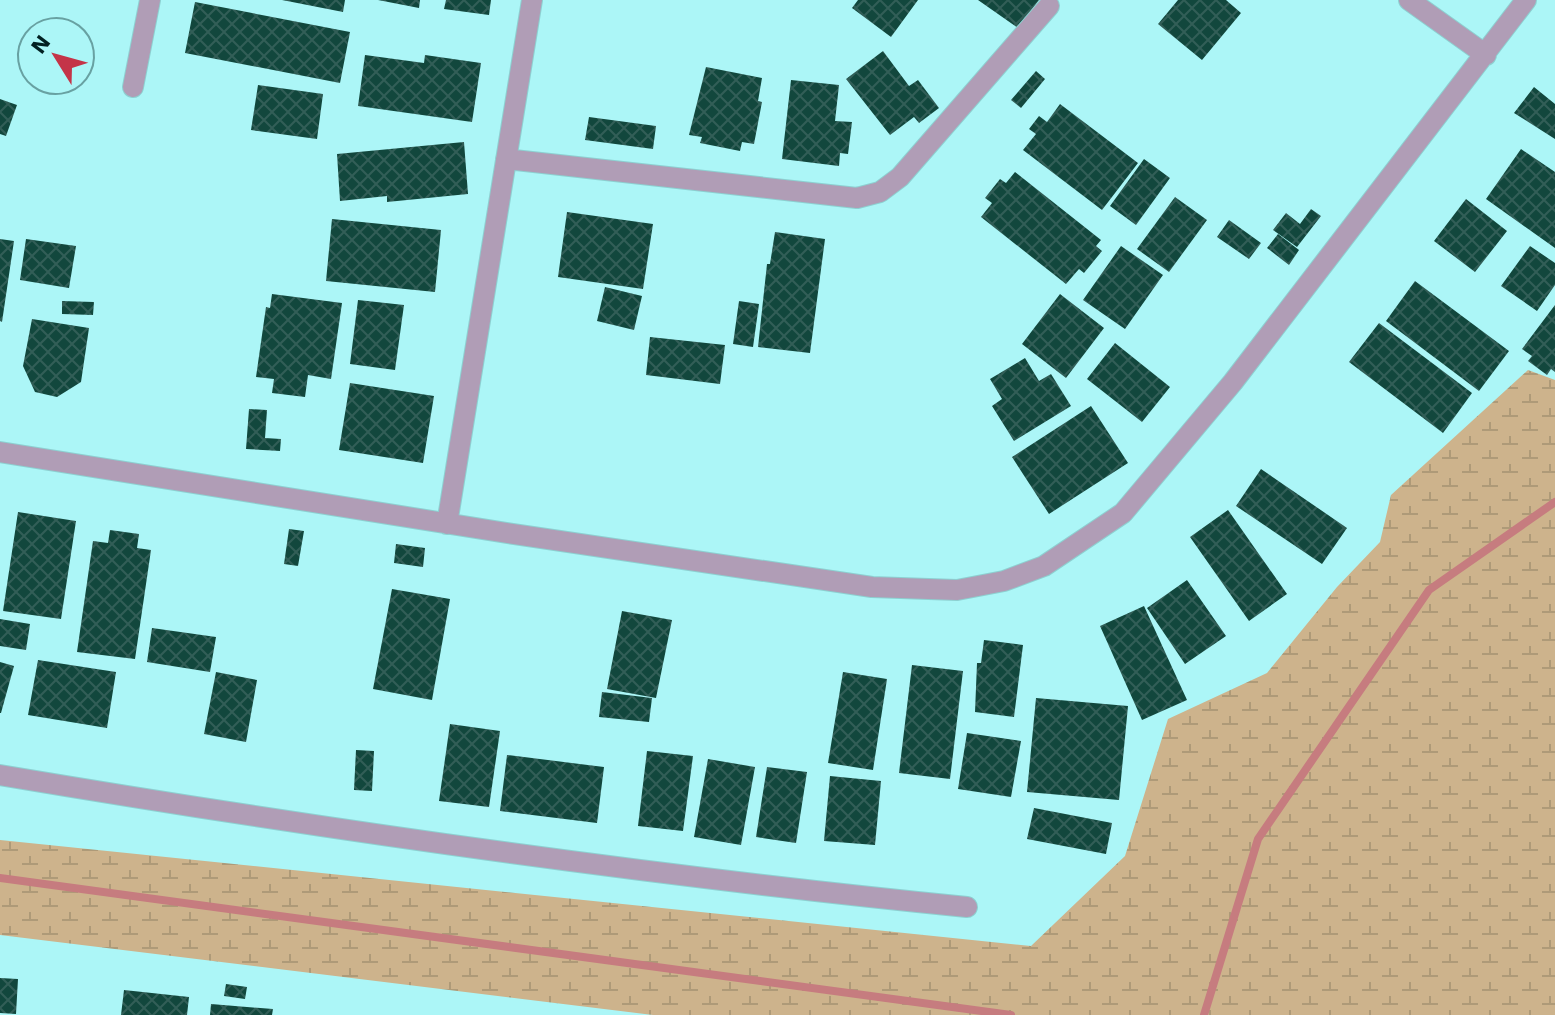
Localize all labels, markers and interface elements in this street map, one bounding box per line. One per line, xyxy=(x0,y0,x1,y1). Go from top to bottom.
north arrow xyxy=(16,16,96,96)
text: N xyxy=(26,30,55,58)

